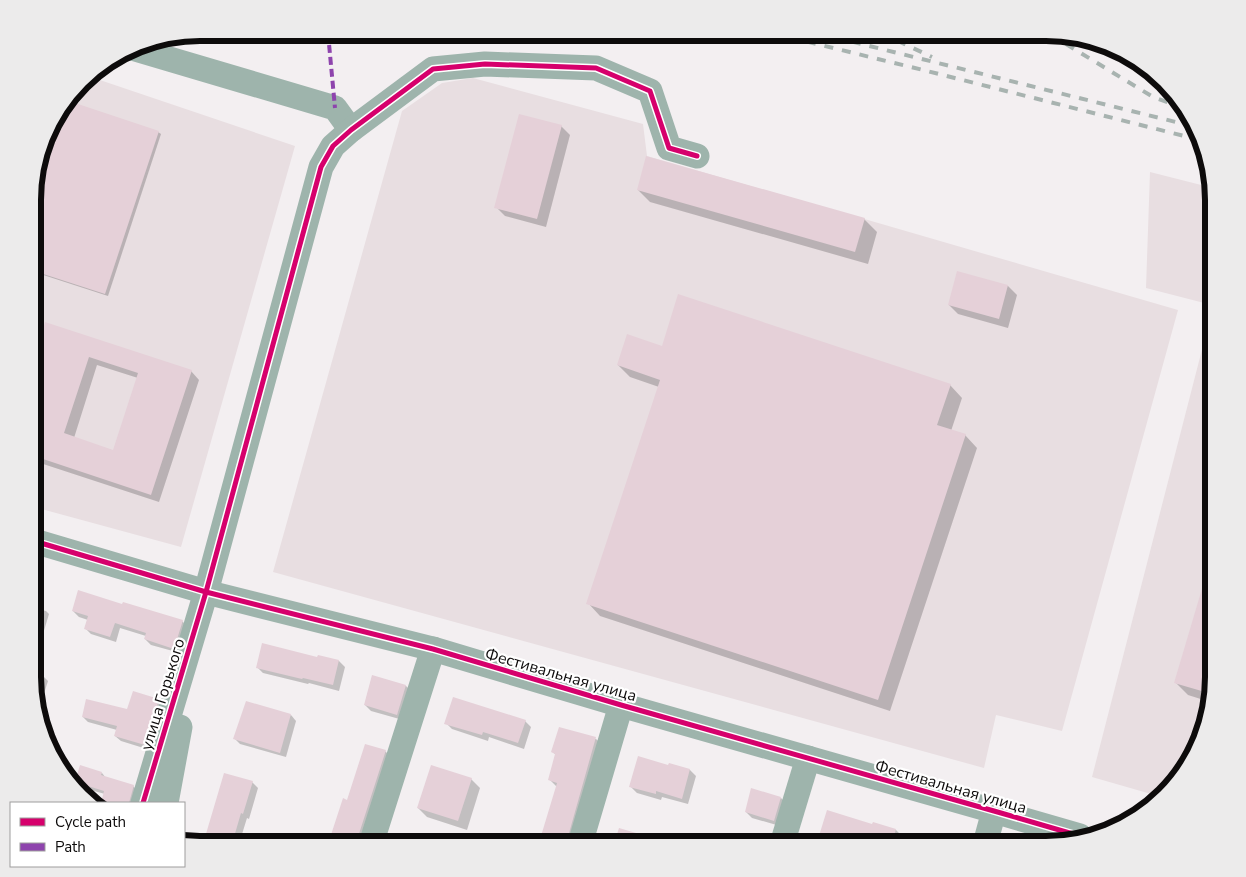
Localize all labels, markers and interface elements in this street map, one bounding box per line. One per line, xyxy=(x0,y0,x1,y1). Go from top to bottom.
street label: улица Горького xyxy=(135,636,190,753)
street label: Фестивальная улица xyxy=(482,643,639,707)
street label: Фестивальная улица xyxy=(872,755,1029,819)
legend xyxy=(10,802,185,867)
text: Cycle path xyxy=(55,812,126,832)
text: Path xyxy=(55,837,86,857)

